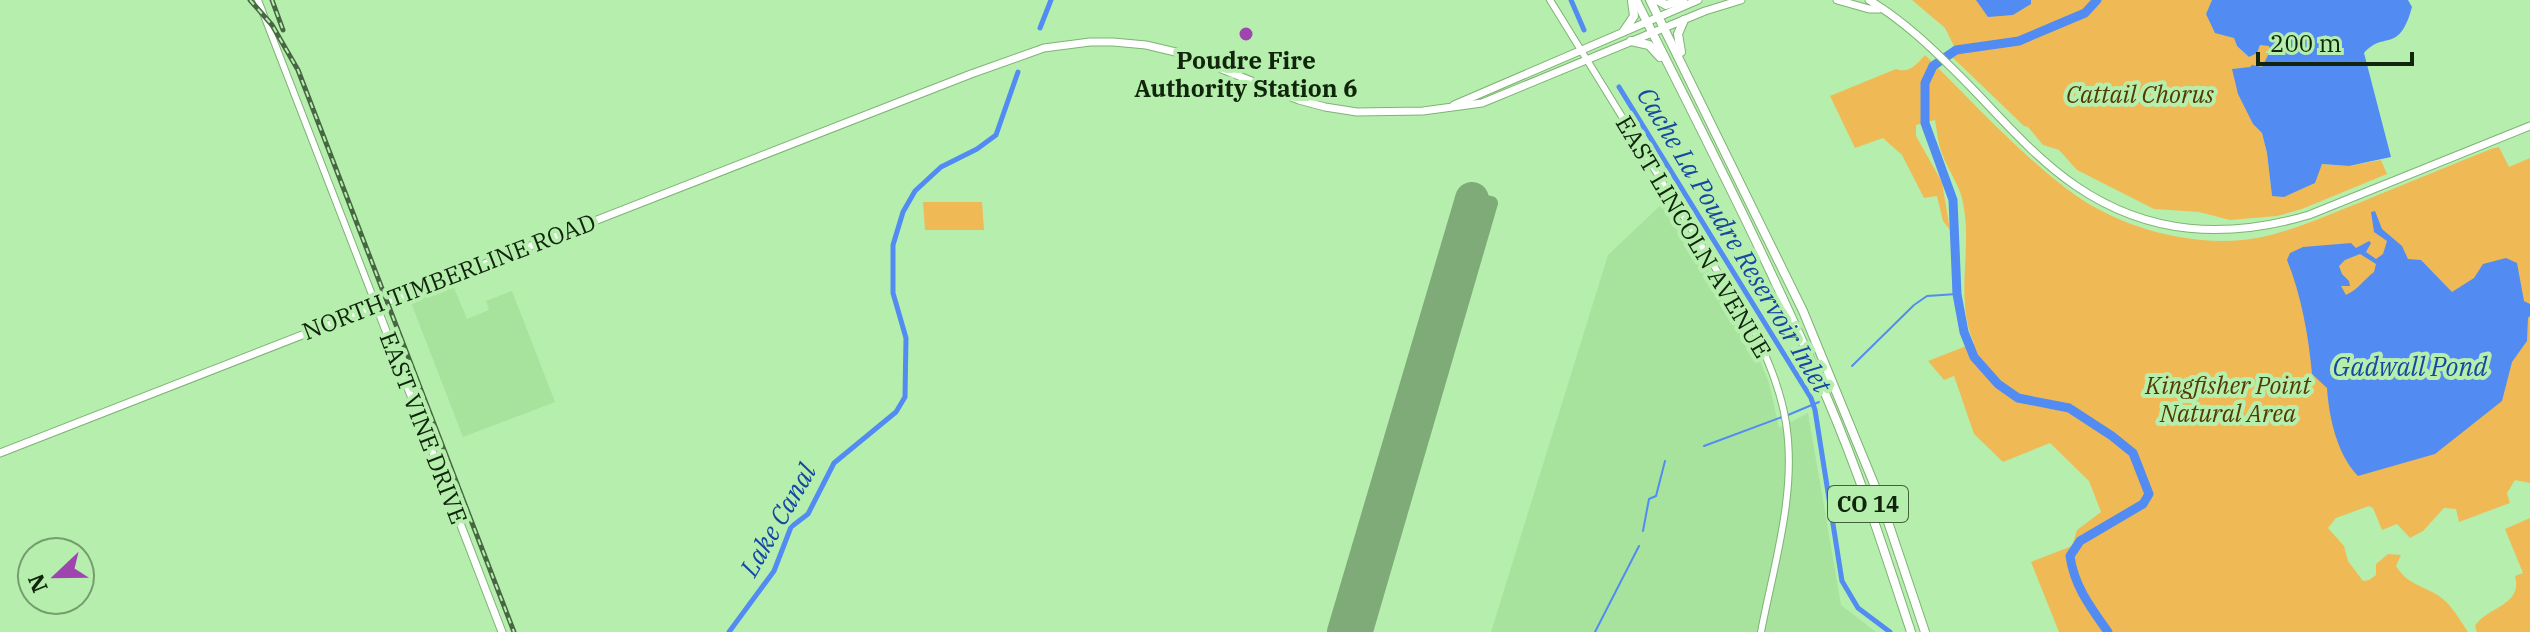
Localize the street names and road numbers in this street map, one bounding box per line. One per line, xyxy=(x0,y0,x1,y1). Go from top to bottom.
street label: EAST LINCOLN AVENUE xyxy=(1609,109,1779,364)
street label: NORTH TIMBERLINE ROAD xyxy=(297,205,600,347)
street label: EAST VINE DRIVE xyxy=(373,327,475,528)
road number: CO 14 xyxy=(1828,486,1908,522)

